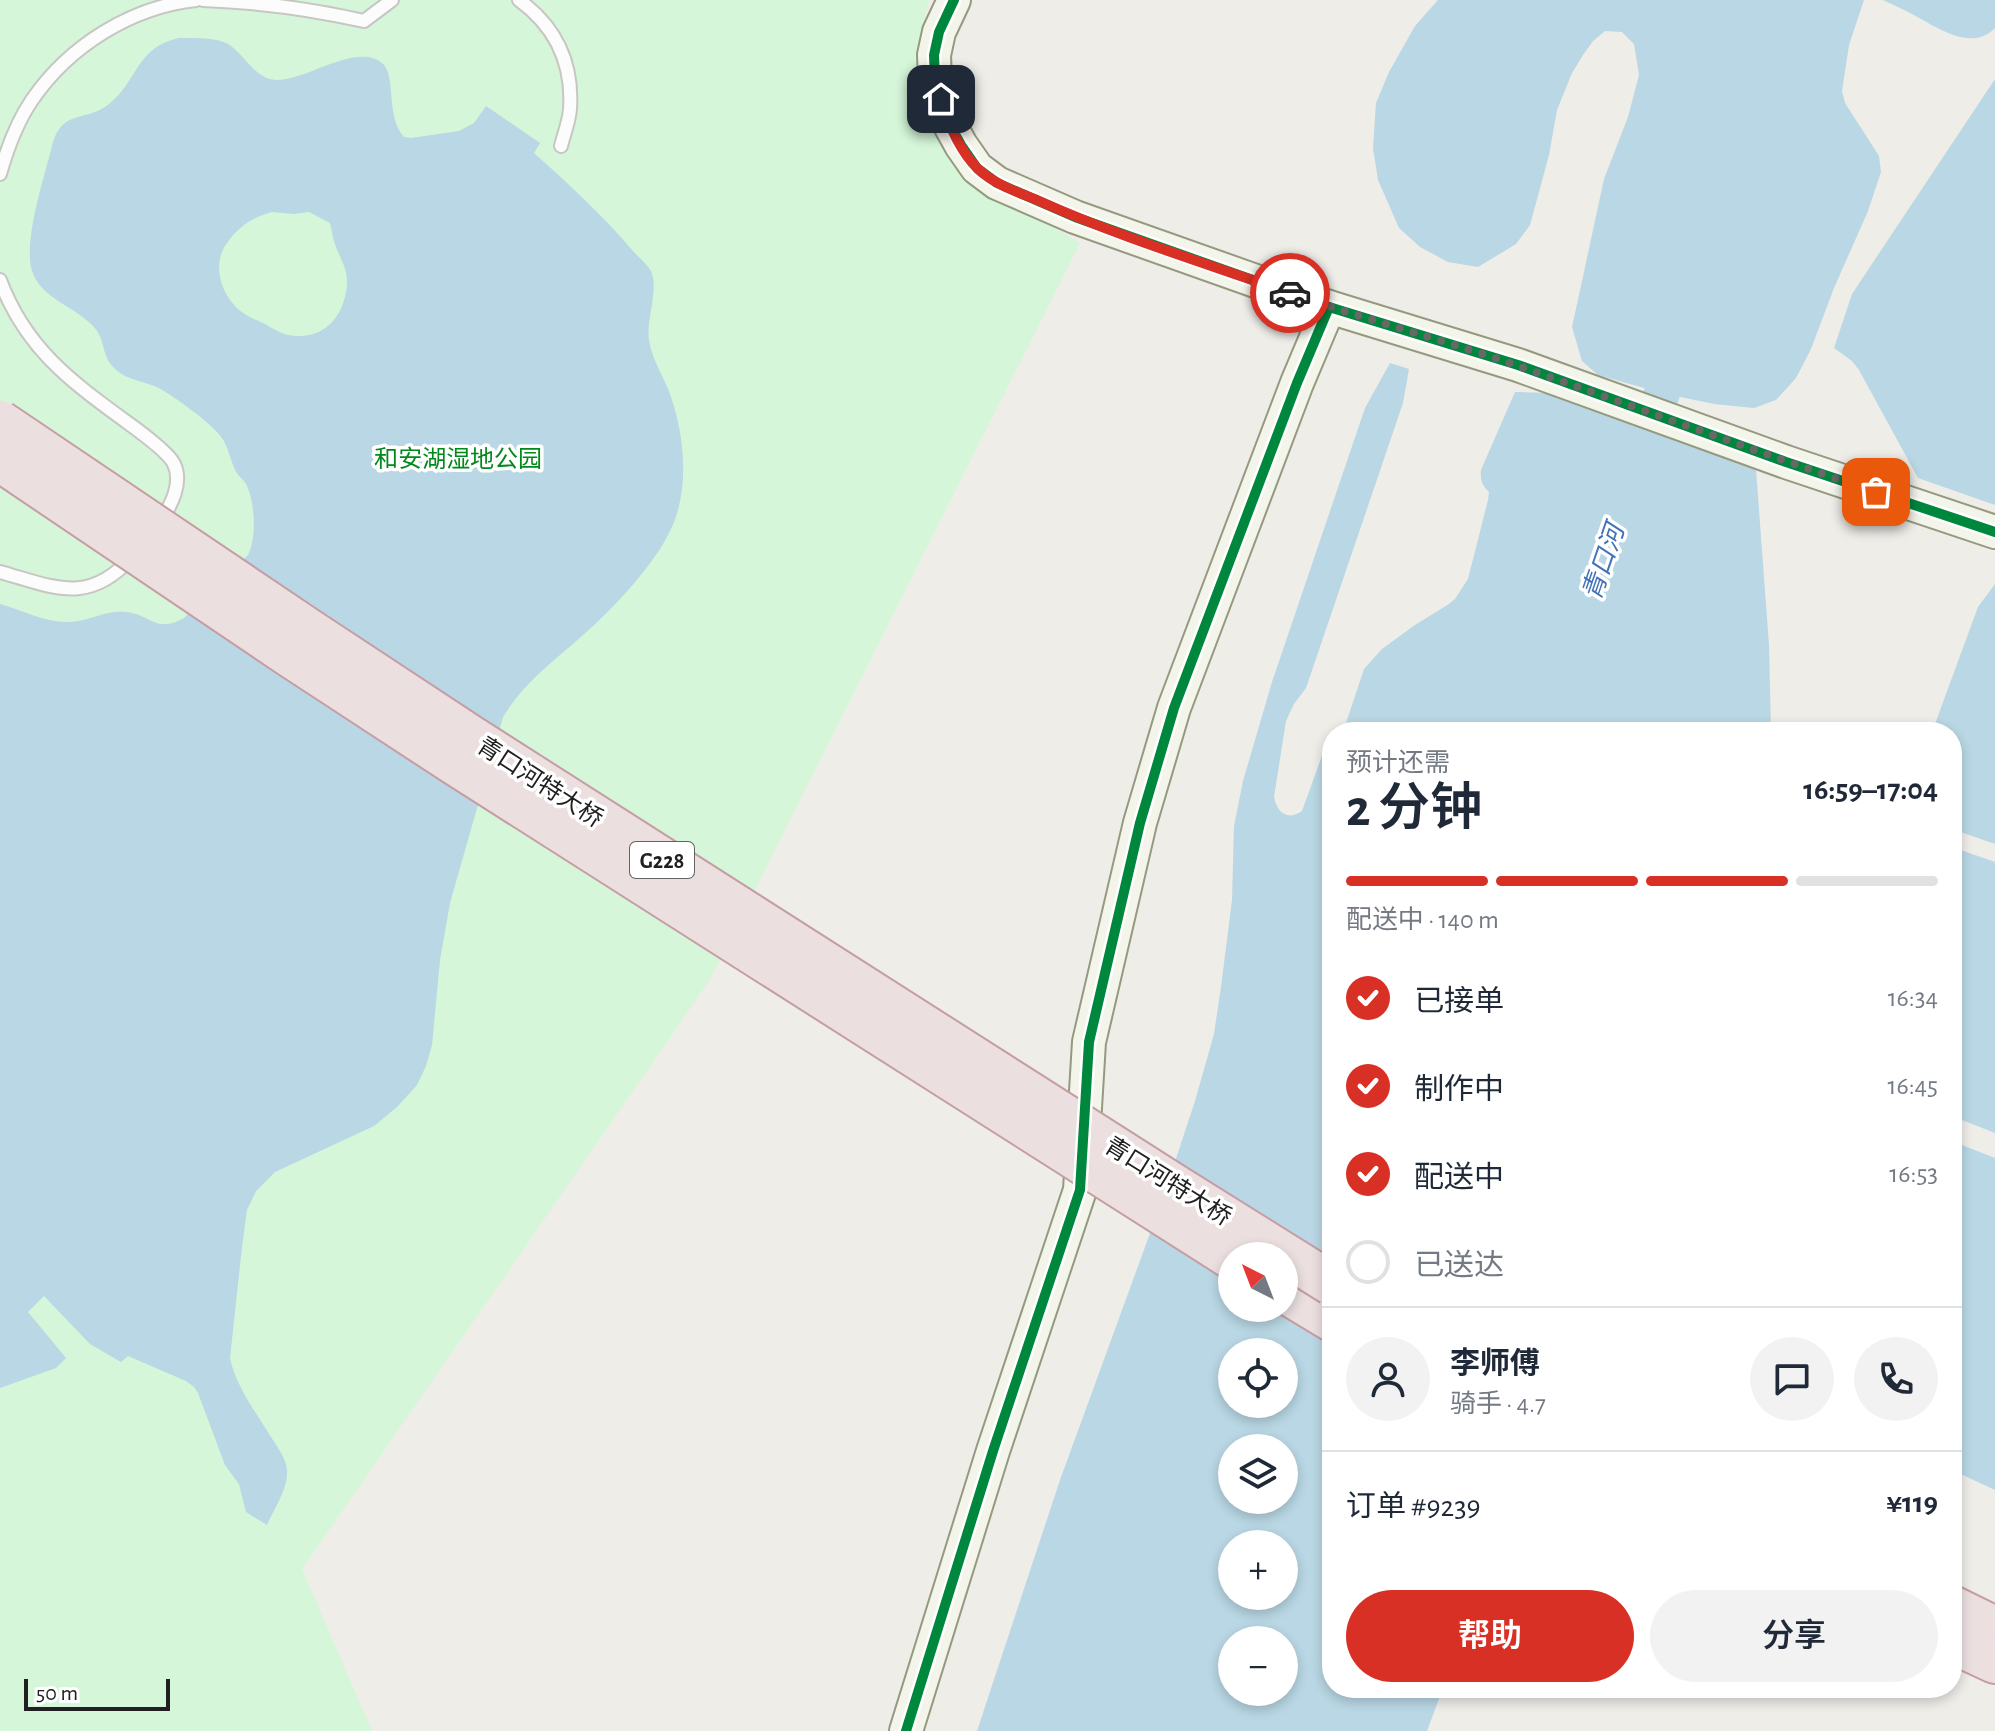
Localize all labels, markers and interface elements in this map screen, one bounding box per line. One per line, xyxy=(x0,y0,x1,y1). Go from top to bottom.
pin xyxy=(907,65,975,133)
icon: home xyxy=(919,77,963,121)
courier xyxy=(1250,253,1330,333)
icon: car xyxy=(1268,271,1312,315)
park label: 和安湖湿地公园 xyxy=(374,446,542,472)
pin xyxy=(1842,458,1910,526)
icon: bag xyxy=(1854,470,1898,514)
water label: 青口河 xyxy=(1578,516,1631,603)
street label: 青口河特大桥 xyxy=(473,732,607,832)
text: 预计还需 xyxy=(1346,750,1450,776)
text: 16:59–17:04 xyxy=(1803,775,1938,805)
text: 2 分钟 xyxy=(1346,783,1482,835)
road number: G228 xyxy=(630,842,694,878)
text: 配送中 · 140 m xyxy=(1346,907,1499,933)
icon: check xyxy=(1346,976,1390,1020)
text: 16:34 xyxy=(1888,985,1938,1011)
text: 已接单 xyxy=(1414,987,1504,1017)
icon: check xyxy=(1346,1064,1390,1108)
text: 16:45 xyxy=(1888,1073,1938,1099)
text: 制作中 xyxy=(1414,1075,1504,1105)
street label: 青口河特大桥 xyxy=(1100,1132,1236,1230)
icon: check xyxy=(1346,1152,1390,1196)
text: 16:53 xyxy=(1889,1161,1938,1187)
text: 配送中 xyxy=(1414,1163,1504,1193)
north arrow xyxy=(1218,1242,1298,1322)
map controls xyxy=(1218,1242,1298,1706)
text: 已送达 xyxy=(1414,1251,1504,1281)
button: person xyxy=(1346,1337,1430,1421)
button: chat xyxy=(1750,1337,1834,1421)
button: phone xyxy=(1854,1337,1938,1421)
button: locate xyxy=(1218,1338,1298,1418)
text: 李师傅 xyxy=(1450,1349,1540,1379)
text: 骑手 · 4.7 xyxy=(1450,1391,1546,1417)
button: layers xyxy=(1218,1434,1298,1514)
text: ¥119 xyxy=(1886,1488,1938,1518)
text: 订单 #9239 xyxy=(1346,1492,1481,1522)
button: + xyxy=(1218,1530,1298,1610)
button: 帮助 xyxy=(1346,1590,1634,1682)
button: 分享 xyxy=(1650,1590,1938,1682)
button: − xyxy=(1218,1626,1298,1706)
scale bar xyxy=(24,1675,170,1711)
text: 50 m xyxy=(36,1682,78,1704)

